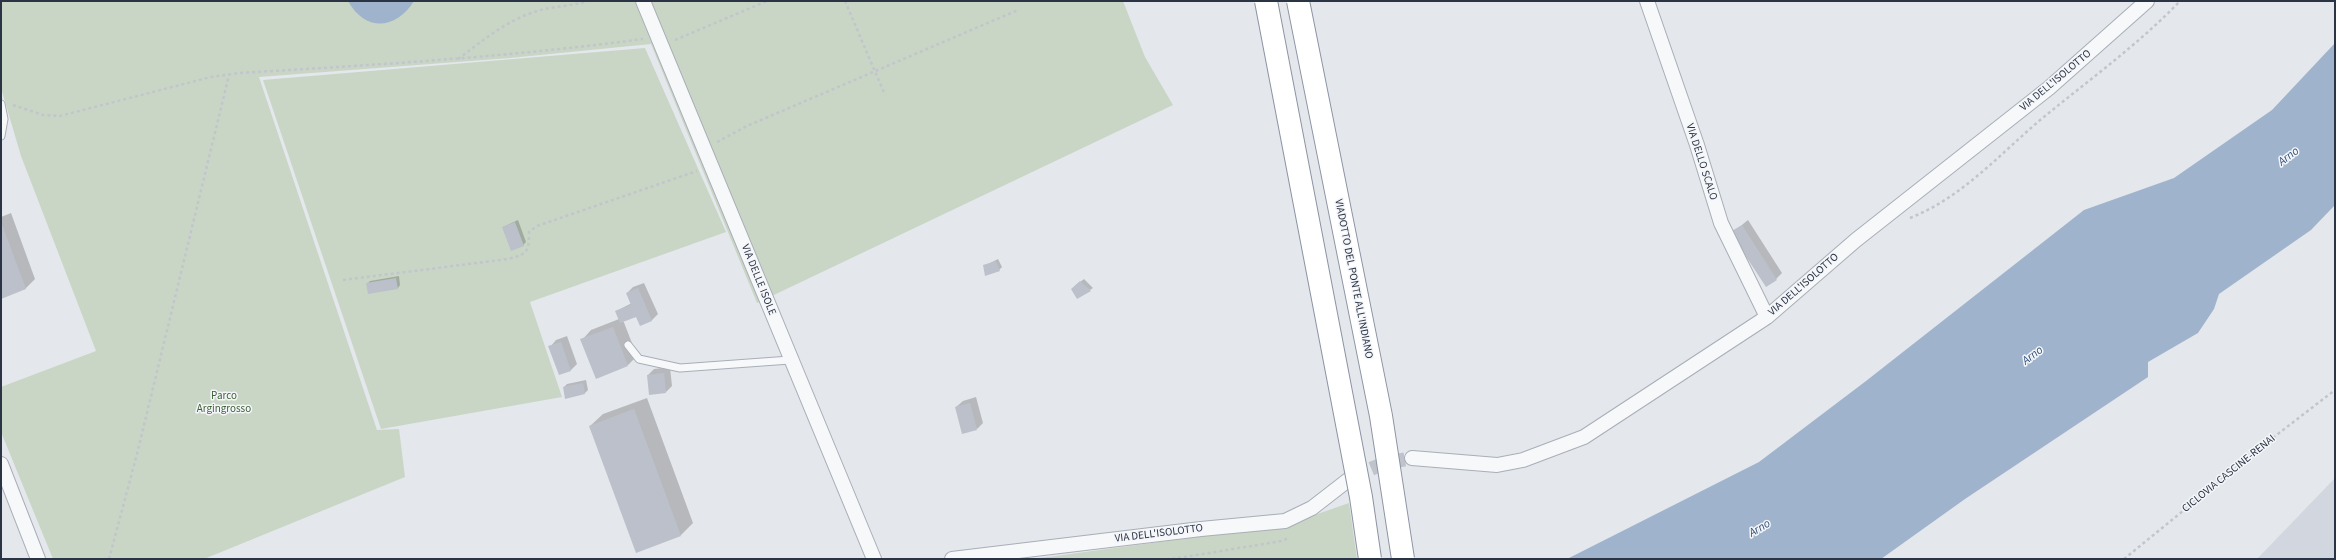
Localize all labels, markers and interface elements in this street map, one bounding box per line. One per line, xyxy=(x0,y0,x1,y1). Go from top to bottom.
street label: VIA DELL'ISOLOTTO xyxy=(2018,47,2094,115)
street label: VIA DELLO SCALO xyxy=(1682,122,1720,202)
water label: Arno xyxy=(2276,144,2302,170)
street label: VIADOTTO DEL PONTE ALL'INDIANO xyxy=(1331,198,1375,360)
street label: VIA DELLE ISOLE xyxy=(738,243,778,317)
street label: VIA DELL'ISOLOTTO xyxy=(1766,251,1842,319)
water label: Arno xyxy=(2020,343,2046,369)
park label: Parco Argingrosso xyxy=(197,390,251,416)
street label: CICLOVIA CASCINE-RENAI xyxy=(2180,432,2278,516)
water label: Arno xyxy=(1747,517,1773,541)
street label: VIA DELL'ISOLOTTO xyxy=(1114,522,1204,546)

